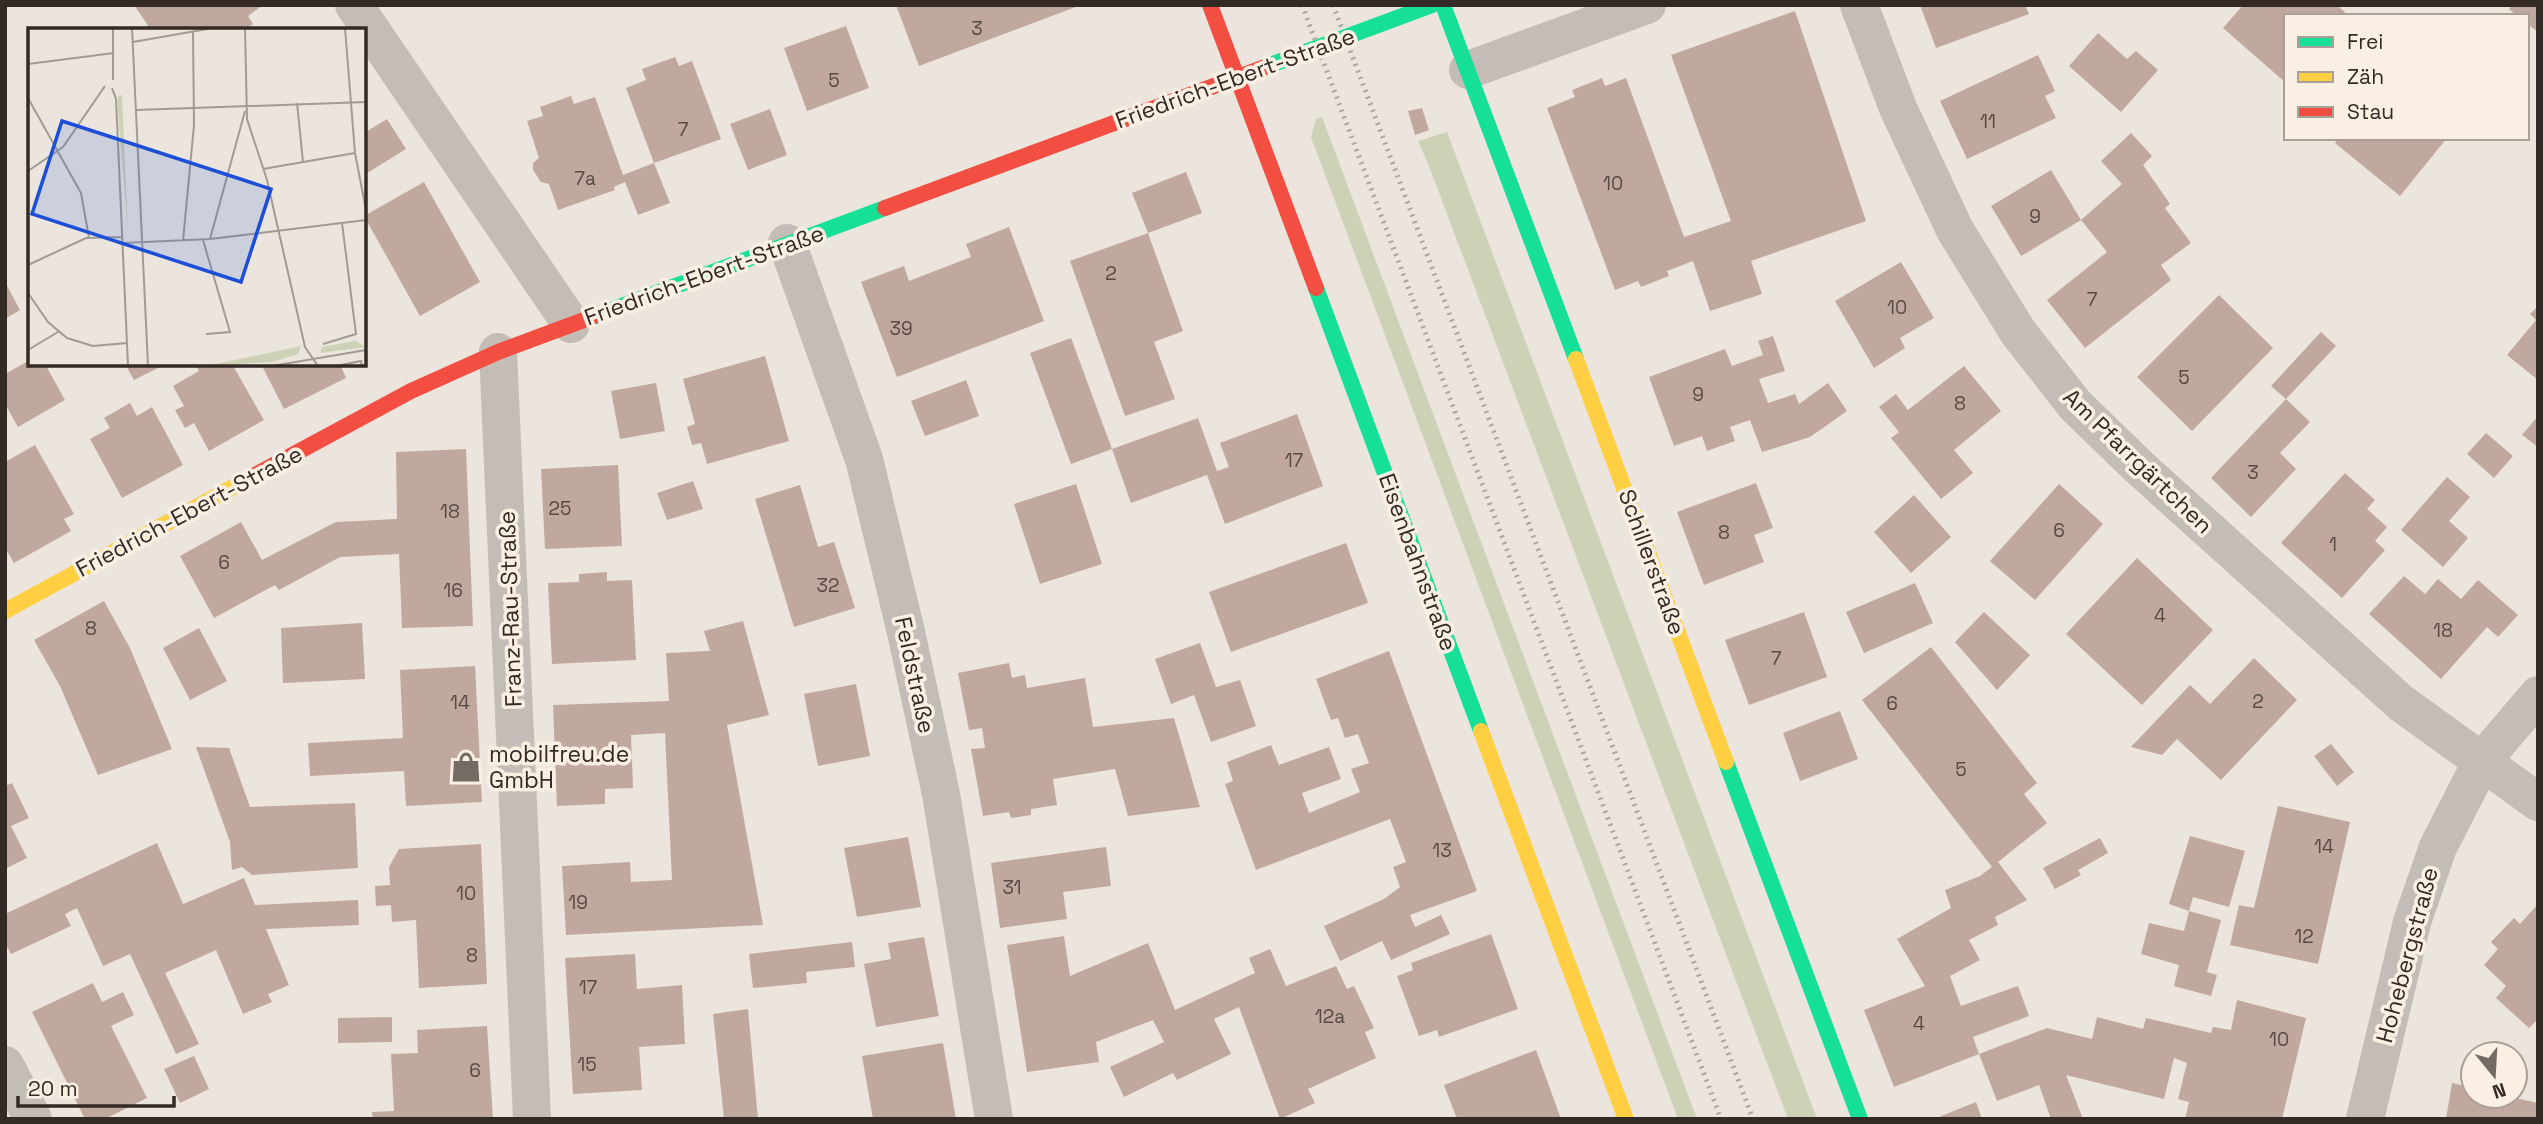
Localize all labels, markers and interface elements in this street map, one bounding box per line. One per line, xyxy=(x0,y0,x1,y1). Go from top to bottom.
legend xyxy=(2284,14,2529,140)
house number: 3 xyxy=(971,16,983,41)
street label: Friedrich-Ebert-Straße xyxy=(1111,21,1359,135)
inset map xyxy=(28,28,366,366)
text: Frei xyxy=(2347,28,2383,55)
text: Zäh xyxy=(2347,63,2384,90)
house number: 5 xyxy=(828,68,840,93)
text: Stau xyxy=(2347,98,2394,125)
house number: 11 xyxy=(1980,109,1996,134)
house number: 7 xyxy=(678,117,689,142)
house number: 7a xyxy=(574,166,596,191)
house number: 10 xyxy=(1603,171,1623,196)
house number: 9 xyxy=(2029,204,2041,229)
street label: Friedrich-Ebert-Straße xyxy=(580,218,828,332)
house number: 2 xyxy=(1105,261,1117,286)
house number: 7 xyxy=(2087,287,2098,312)
house number: 10 xyxy=(1887,295,1907,320)
house number: 39 xyxy=(889,316,913,341)
house number: 5 xyxy=(2178,365,2190,390)
house number: 9 xyxy=(1692,382,1704,407)
street label: Am Pfarrgärtchen xyxy=(2057,382,2219,540)
house number: 8 xyxy=(1954,391,1966,416)
street label: Friedrich-Ebert-Straße xyxy=(70,438,308,584)
house number: 17 xyxy=(1285,448,1304,473)
house number: 3 xyxy=(2247,460,2259,485)
street label: Eisenbahnstraße xyxy=(1372,469,1464,655)
street label: Schillerstraße xyxy=(1612,485,1692,639)
house number: 25 xyxy=(549,496,571,521)
house number: 18 xyxy=(440,499,460,524)
street label: Franz-Rau-Straße xyxy=(492,510,528,708)
house number: 6 xyxy=(2053,518,2065,543)
house number: 8 xyxy=(1718,520,1730,545)
house number: 1 xyxy=(2329,532,2337,557)
house number: 6 xyxy=(218,550,230,575)
house number: 32 xyxy=(817,573,839,598)
house number: 16 xyxy=(443,578,463,603)
house number: 4 xyxy=(2154,603,2166,628)
street label: Feldstraße xyxy=(888,614,942,736)
house number: 8 xyxy=(85,616,97,641)
house number: 18 xyxy=(2433,618,2453,643)
house number: 7 xyxy=(1771,646,1782,671)
house number: 2 xyxy=(2252,689,2264,714)
house number: 14 xyxy=(450,690,470,715)
house number: 6 xyxy=(1886,691,1898,716)
place label: mobilfreu.de GmbH xyxy=(489,739,629,795)
shop icon: mobilfreu.de GmbH xyxy=(449,750,483,784)
house number: 5 xyxy=(1955,757,1967,782)
house number: 14 xyxy=(2314,834,2334,859)
house number: 13 xyxy=(1432,838,1452,863)
street label: Hohebergstraße xyxy=(2369,864,2445,1046)
house number: 31 xyxy=(1002,875,1022,900)
house number: 10 xyxy=(456,881,476,906)
house number: 19 xyxy=(568,890,588,915)
house number: 12 xyxy=(2294,924,2314,949)
house number: 8 xyxy=(466,943,478,968)
house number: 17 xyxy=(579,975,598,1000)
house number: 12a xyxy=(1315,1004,1345,1029)
house number: 4 xyxy=(1913,1011,1925,1036)
house number: 10 xyxy=(2269,1027,2289,1052)
north arrow xyxy=(2459,1040,2529,1110)
house number: 15 xyxy=(577,1052,597,1077)
house number: 6 xyxy=(469,1058,481,1083)
scale bar xyxy=(18,1064,173,1108)
text: 20 m xyxy=(28,1075,78,1102)
text: N xyxy=(2489,1077,2509,1105)

